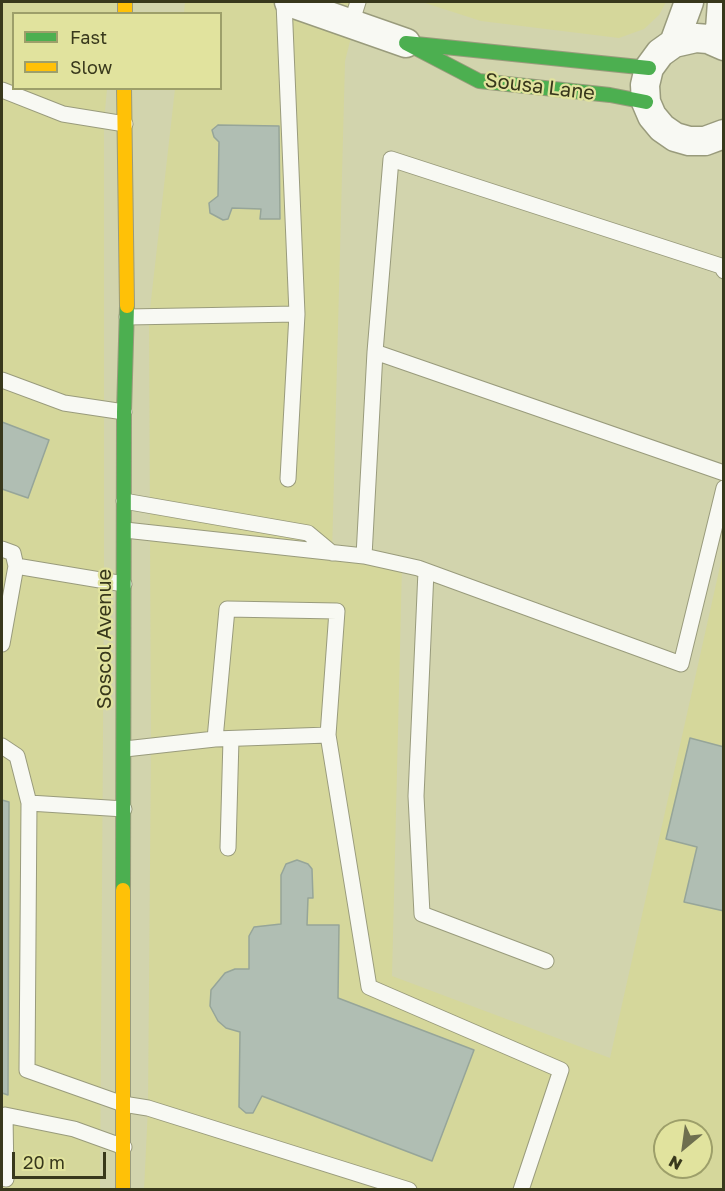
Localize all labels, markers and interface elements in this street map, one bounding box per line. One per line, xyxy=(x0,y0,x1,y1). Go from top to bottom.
legend xyxy=(12,12,222,90)
text: Fast xyxy=(70,26,107,48)
text: Slow xyxy=(70,56,112,78)
street label: Sousa Lane xyxy=(484,68,596,106)
street label: Soscol Avenue xyxy=(93,569,117,709)
north arrow xyxy=(653,1119,713,1179)
scale bar xyxy=(15,1140,110,1178)
text: 20 m xyxy=(23,1151,65,1173)
text: N xyxy=(665,1151,685,1175)

